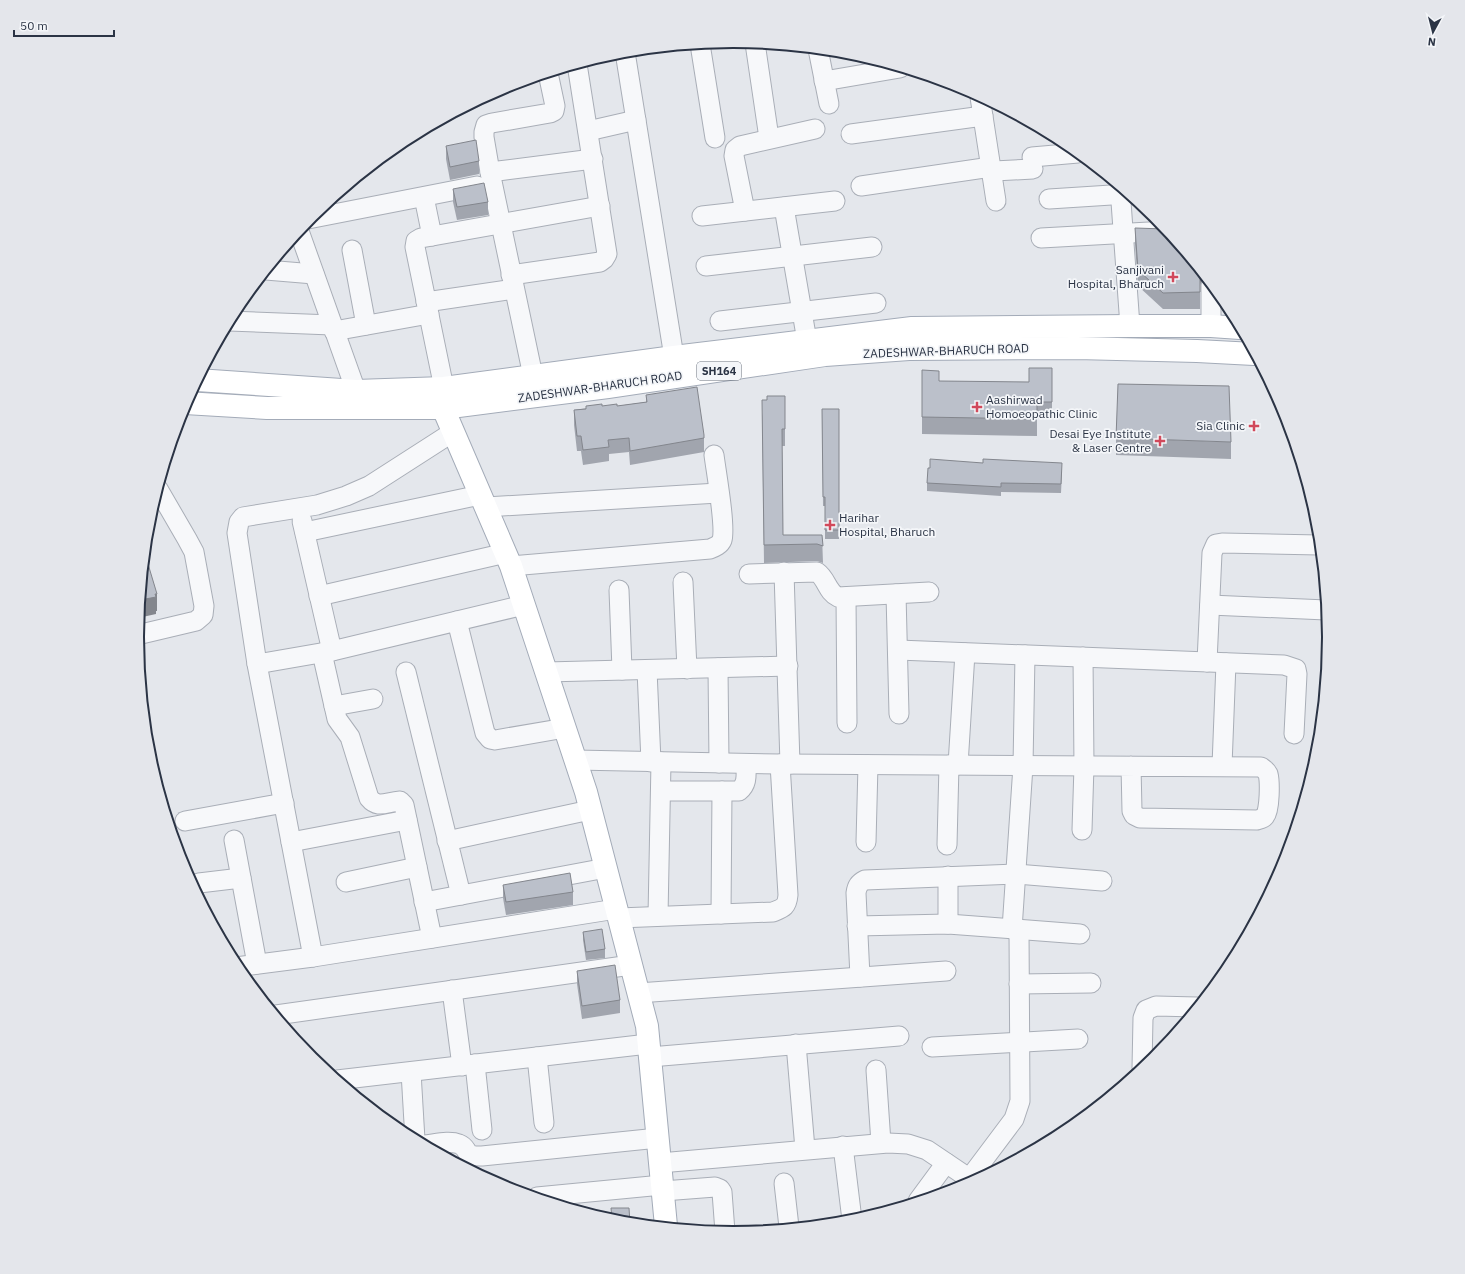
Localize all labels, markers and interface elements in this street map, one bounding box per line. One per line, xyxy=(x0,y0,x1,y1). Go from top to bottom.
scale bar xyxy=(14,12,114,38)
north arrow xyxy=(1413,12,1453,52)
text: 50 m xyxy=(20,18,48,33)
text: N xyxy=(1427,34,1437,49)
place label: Sanjivani Hospital, Bharuch xyxy=(1068,262,1164,291)
marker: Sanjivani Hospital, Bharuch xyxy=(1167,271,1179,283)
street label: ZADESHWAR-BHARUCH ROAD xyxy=(863,340,1029,361)
road number: SH164 xyxy=(697,362,741,380)
street label: ZADESHWAR-BHARUCH ROAD xyxy=(517,368,683,405)
place label: Aashirwad Homoeopathic Clinic xyxy=(986,392,1098,421)
marker: Aashirwad Homoeopathic Clinic xyxy=(971,401,983,413)
place label: Sia Clinic xyxy=(1196,418,1245,433)
marker: Sia Clinic xyxy=(1248,420,1260,432)
place label: Desai Eye Institute & Laser Centre xyxy=(1050,426,1151,455)
marker: Desai Eye Institute & Laser Centre xyxy=(1154,435,1166,447)
place label: Harihar Hospital, Bharuch xyxy=(839,510,935,539)
marker: Harihar Hospital, Bharuch xyxy=(824,519,836,531)

